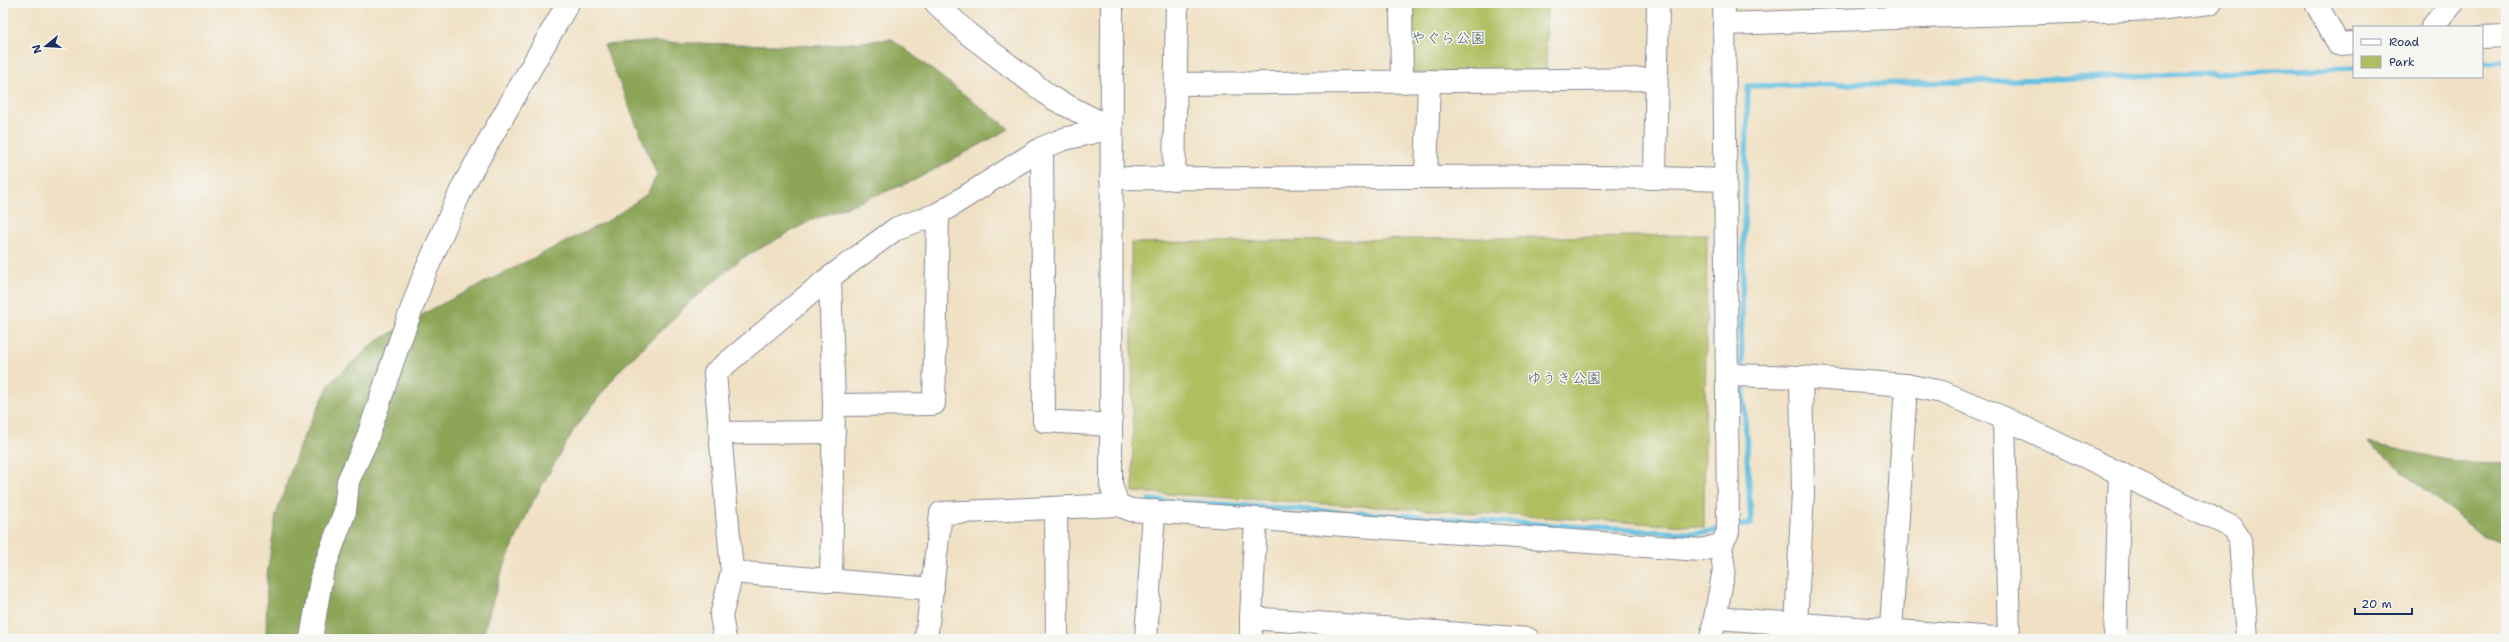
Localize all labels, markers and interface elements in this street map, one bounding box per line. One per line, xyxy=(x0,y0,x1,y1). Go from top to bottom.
north arrow xyxy=(26,26,66,66)
legend xyxy=(2353,26,2483,78)
park label: やぐら公園 xyxy=(1410,28,1486,48)
text: Road xyxy=(2389,34,2420,50)
text: N xyxy=(28,42,45,55)
text: Park xyxy=(2389,54,2415,70)
park label: ゆうき公園 xyxy=(1526,368,1602,388)
scale bar xyxy=(2355,590,2412,616)
text: 20 m xyxy=(2361,596,2392,612)

